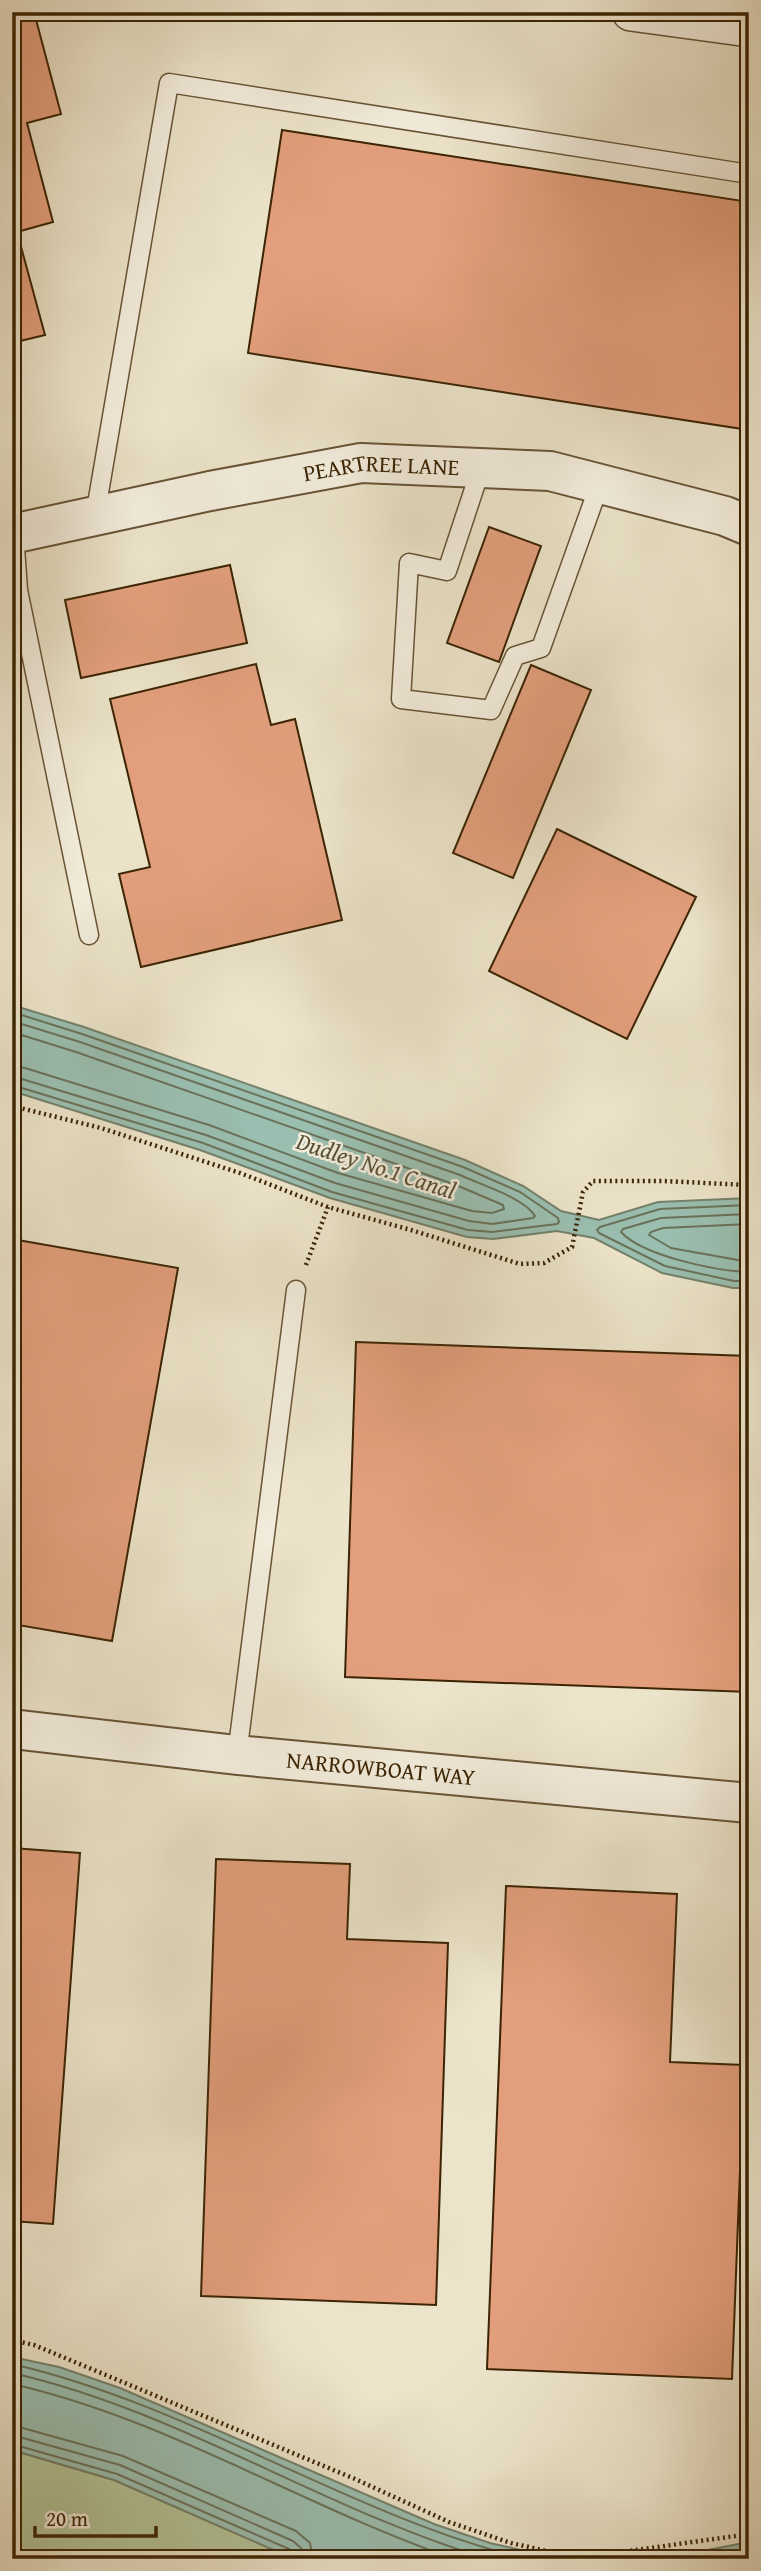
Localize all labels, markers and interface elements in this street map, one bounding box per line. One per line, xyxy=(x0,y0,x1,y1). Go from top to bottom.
street label: PEARTREE LANE xyxy=(300,445,460,489)
water label: Dudley No.1 Canal xyxy=(291,1123,460,1208)
street label: NARROWBOAT WAY xyxy=(285,1743,477,1793)
scale bar xyxy=(35,2494,156,2538)
text: 20 m xyxy=(46,2503,88,2534)

